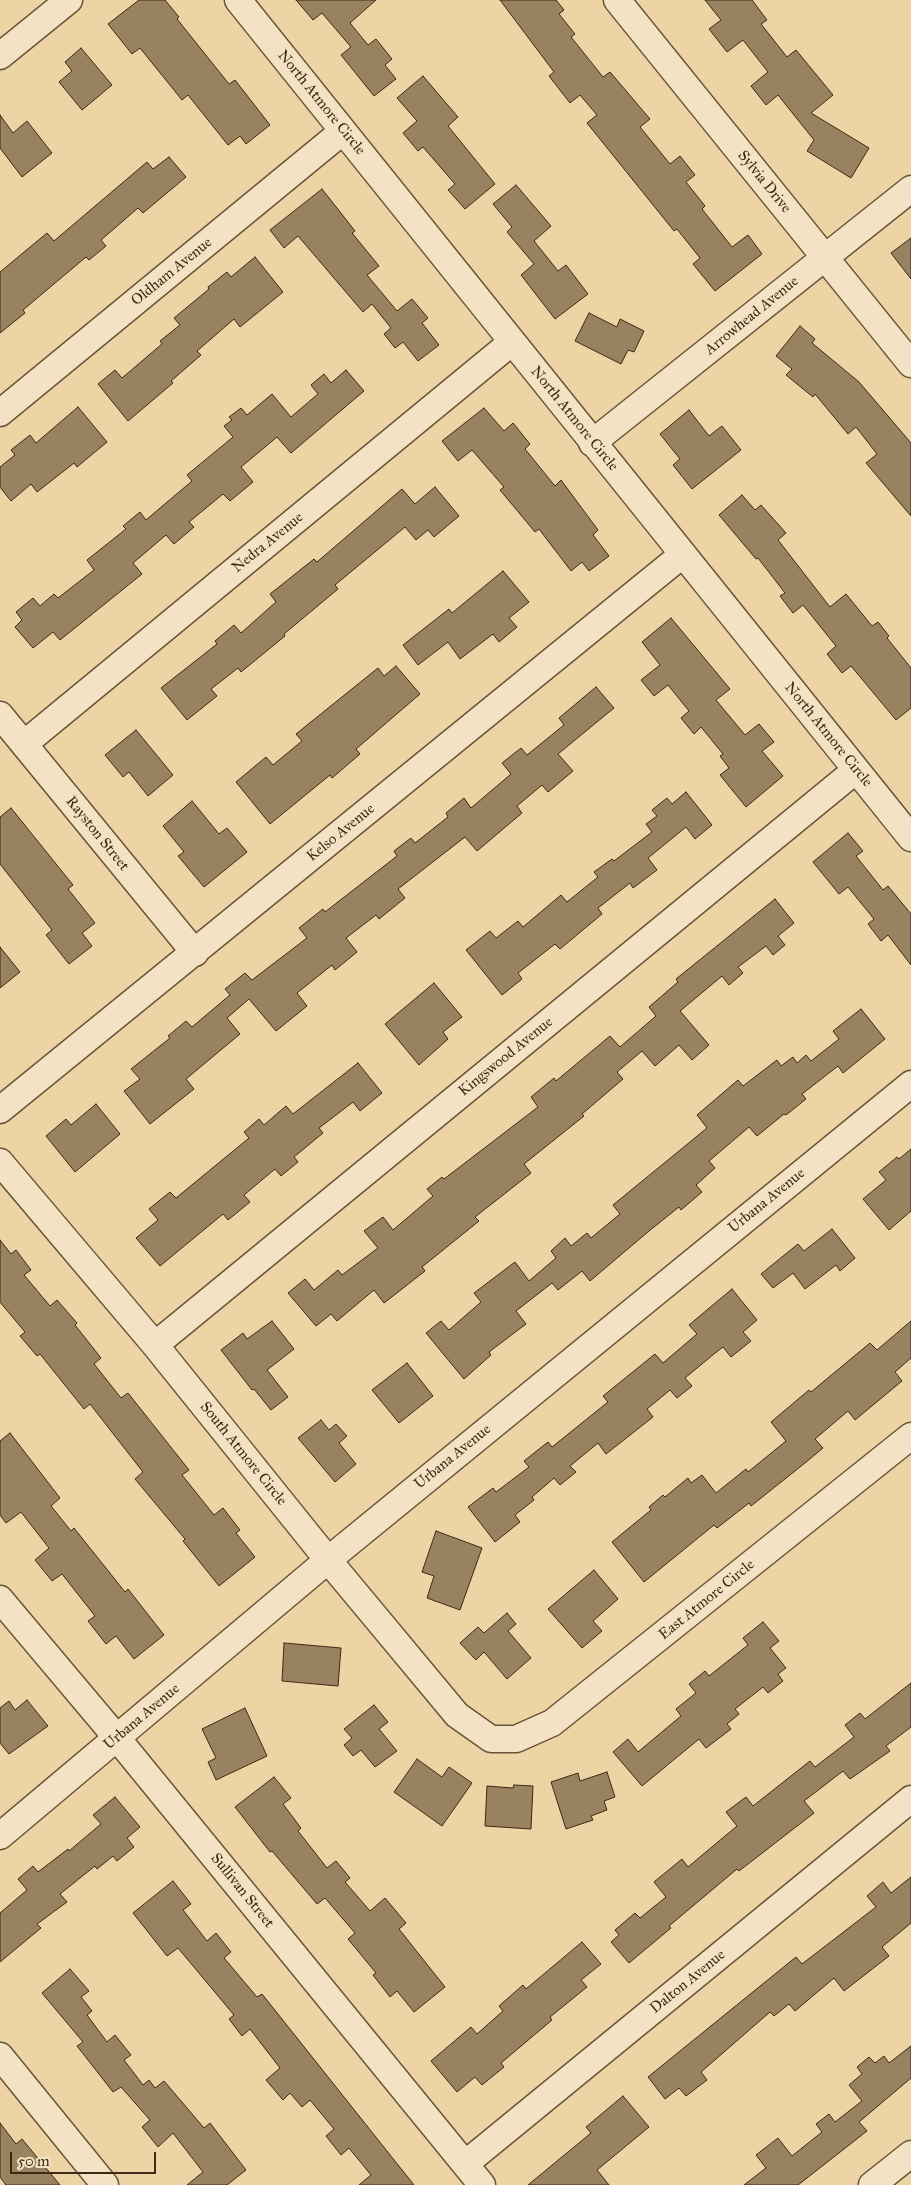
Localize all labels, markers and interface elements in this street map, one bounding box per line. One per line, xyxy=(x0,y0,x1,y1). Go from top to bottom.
street label: North Atmore Circle xyxy=(273,47,369,159)
street label: Sylvia Drive xyxy=(733,147,795,217)
street label: Oldham Avenue xyxy=(128,234,216,310)
street label: Arrowhead Avenue xyxy=(702,273,802,359)
street label: North Atmore Circle xyxy=(526,363,622,475)
street label: Nedra Avenue xyxy=(229,509,307,577)
street label: North Atmore Circle xyxy=(780,679,876,791)
street label: Rayston Street xyxy=(61,793,133,875)
street label: Kelso Avenue xyxy=(303,800,379,866)
street label: Kingswood Avenue xyxy=(455,1013,557,1101)
street label: Urbana Avenue xyxy=(725,1165,809,1237)
street label: South Atmore Circle xyxy=(196,1399,290,1509)
street label: Urbana Avenue xyxy=(411,1421,495,1493)
street label: East Atmore Circle xyxy=(655,1556,759,1644)
street label: Urbana Avenue xyxy=(100,1680,184,1754)
street label: Sullivan Street xyxy=(206,1850,278,1932)
street label: Dalton Avenue xyxy=(647,1946,729,2018)
scale bar xyxy=(12,2142,159,2174)
text: 50 m xyxy=(18,2152,50,2170)

